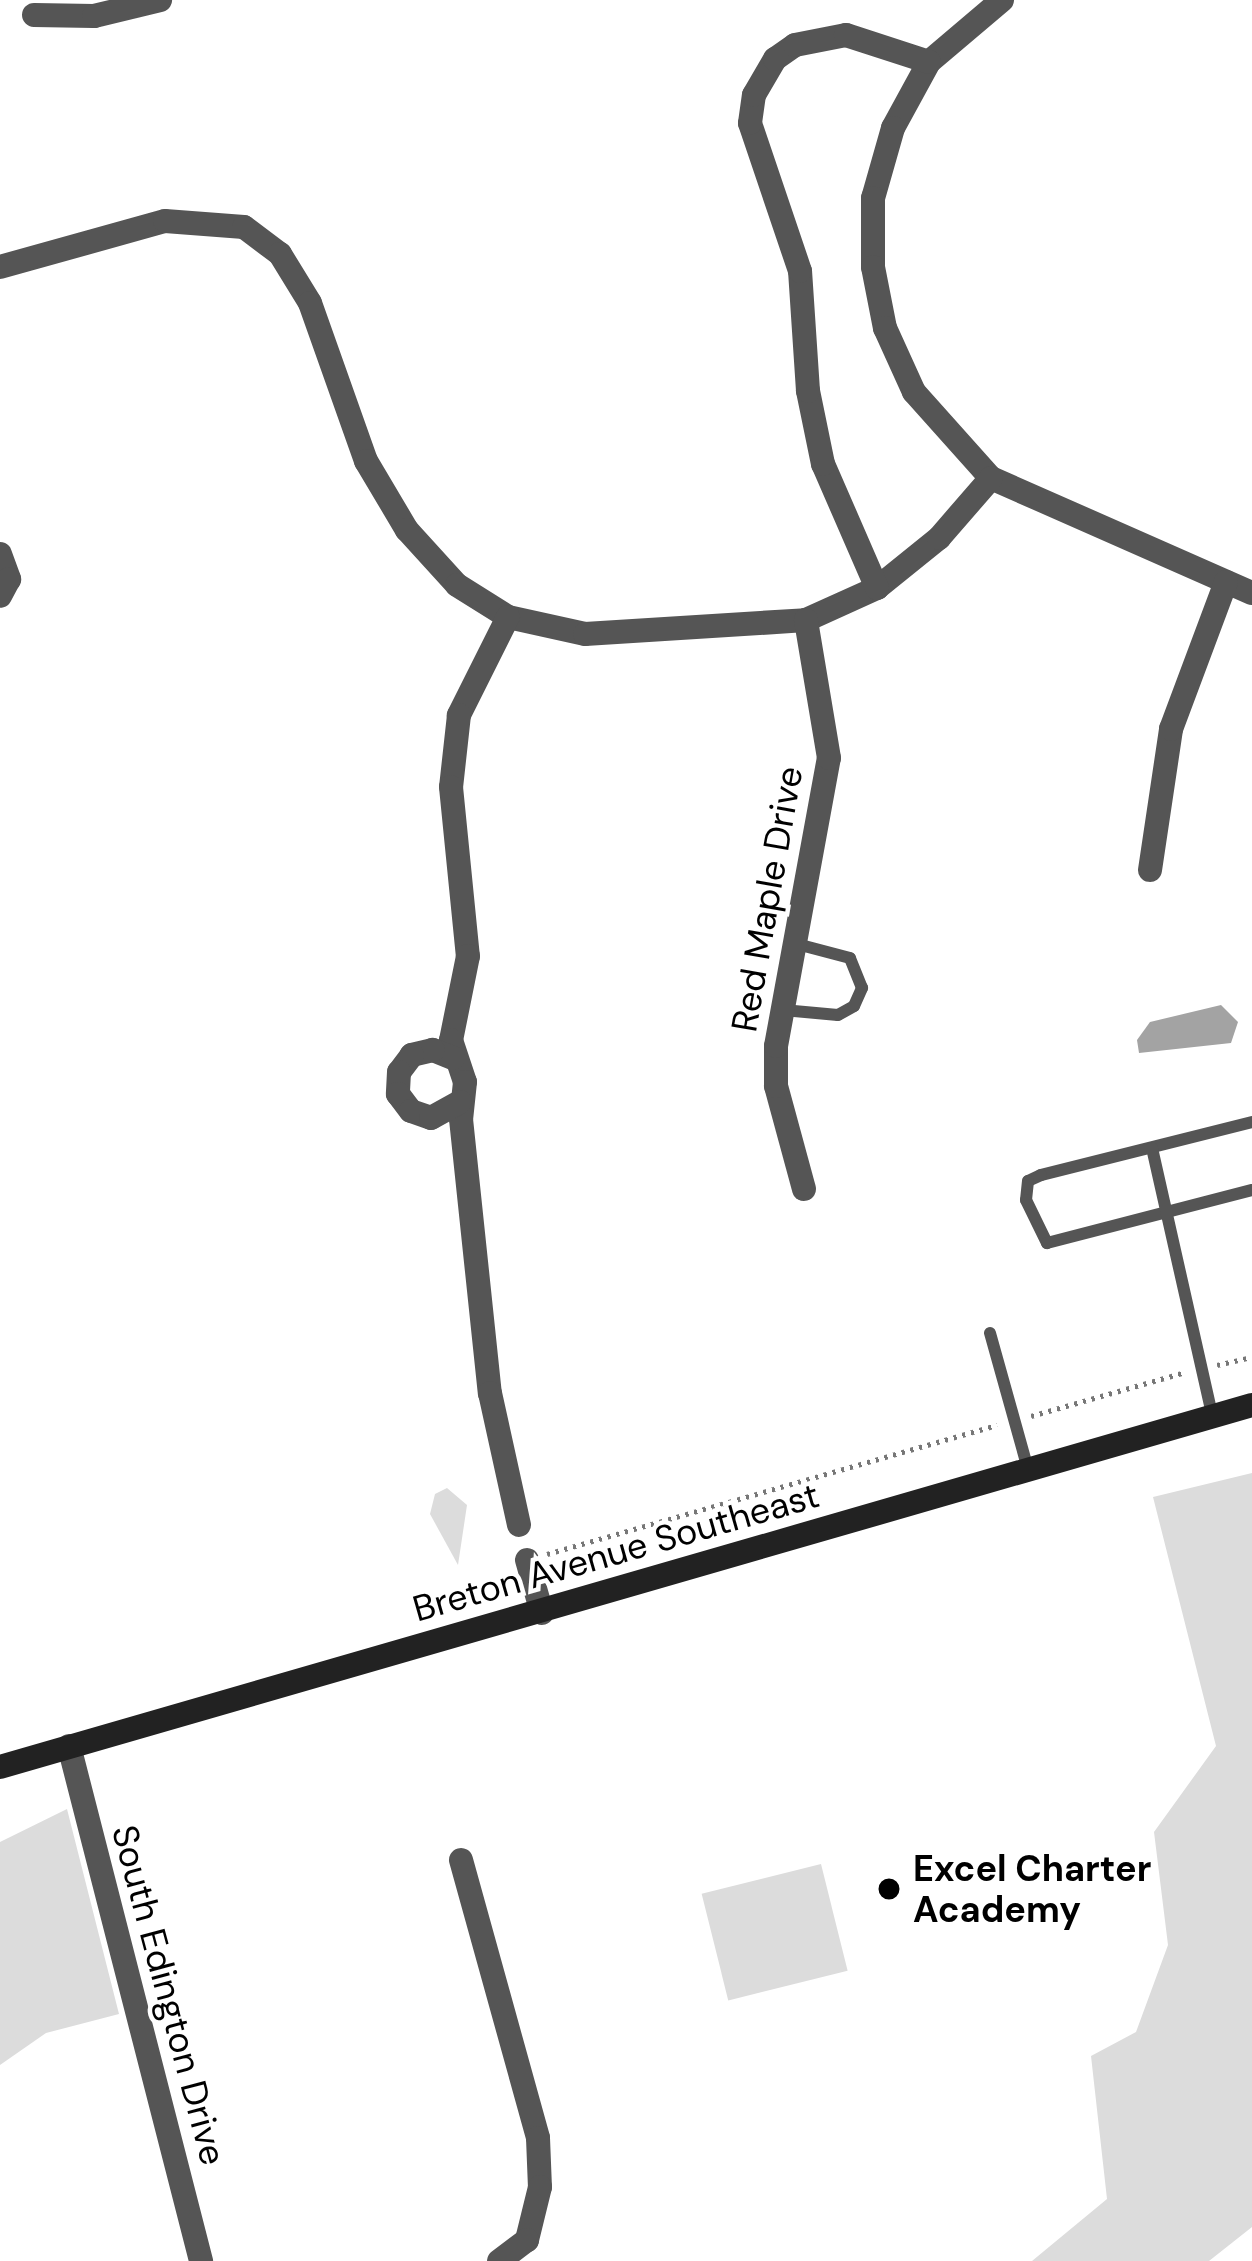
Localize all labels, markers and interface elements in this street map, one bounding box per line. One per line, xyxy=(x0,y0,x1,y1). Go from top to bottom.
street label: Red Maple Drive xyxy=(722,763,812,1035)
street label: Breton Avenue Southeast xyxy=(408,1473,824,1631)
street label: South Edington Drive xyxy=(103,1820,235,2170)
place label: Excel Charter Academy xyxy=(913,1846,1151,1931)
marker: Excel Charter Academy xyxy=(876,1876,902,1902)

